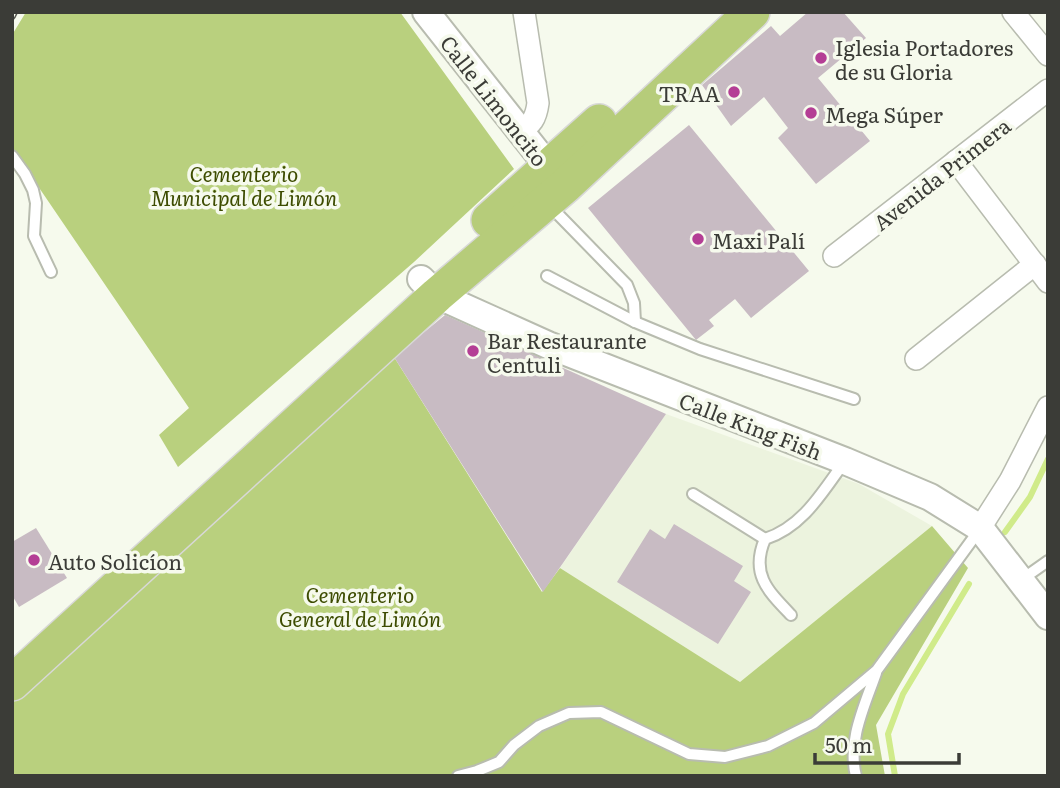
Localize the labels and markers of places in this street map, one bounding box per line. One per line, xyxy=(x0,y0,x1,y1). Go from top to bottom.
place label: Iglesia Portadores de su Gloria xyxy=(835,31,1013,86)
marker: Iglesia Portadores de su Gloria xyxy=(813,50,829,66)
place label: TRAA xyxy=(658,77,721,108)
marker: TRAA xyxy=(726,84,742,100)
place label: Mega Súper xyxy=(825,98,943,129)
marker: Mega Súper xyxy=(803,105,819,121)
place label: Maxi Palí xyxy=(712,224,805,255)
marker: Maxi Palí xyxy=(690,231,706,247)
place label: Bar Restaurante Centuli xyxy=(487,324,647,379)
marker: Bar Restaurante Centuli xyxy=(465,343,481,359)
place label: Auto Solicíon xyxy=(48,545,182,576)
marker: Auto Solicíon xyxy=(26,552,42,568)

